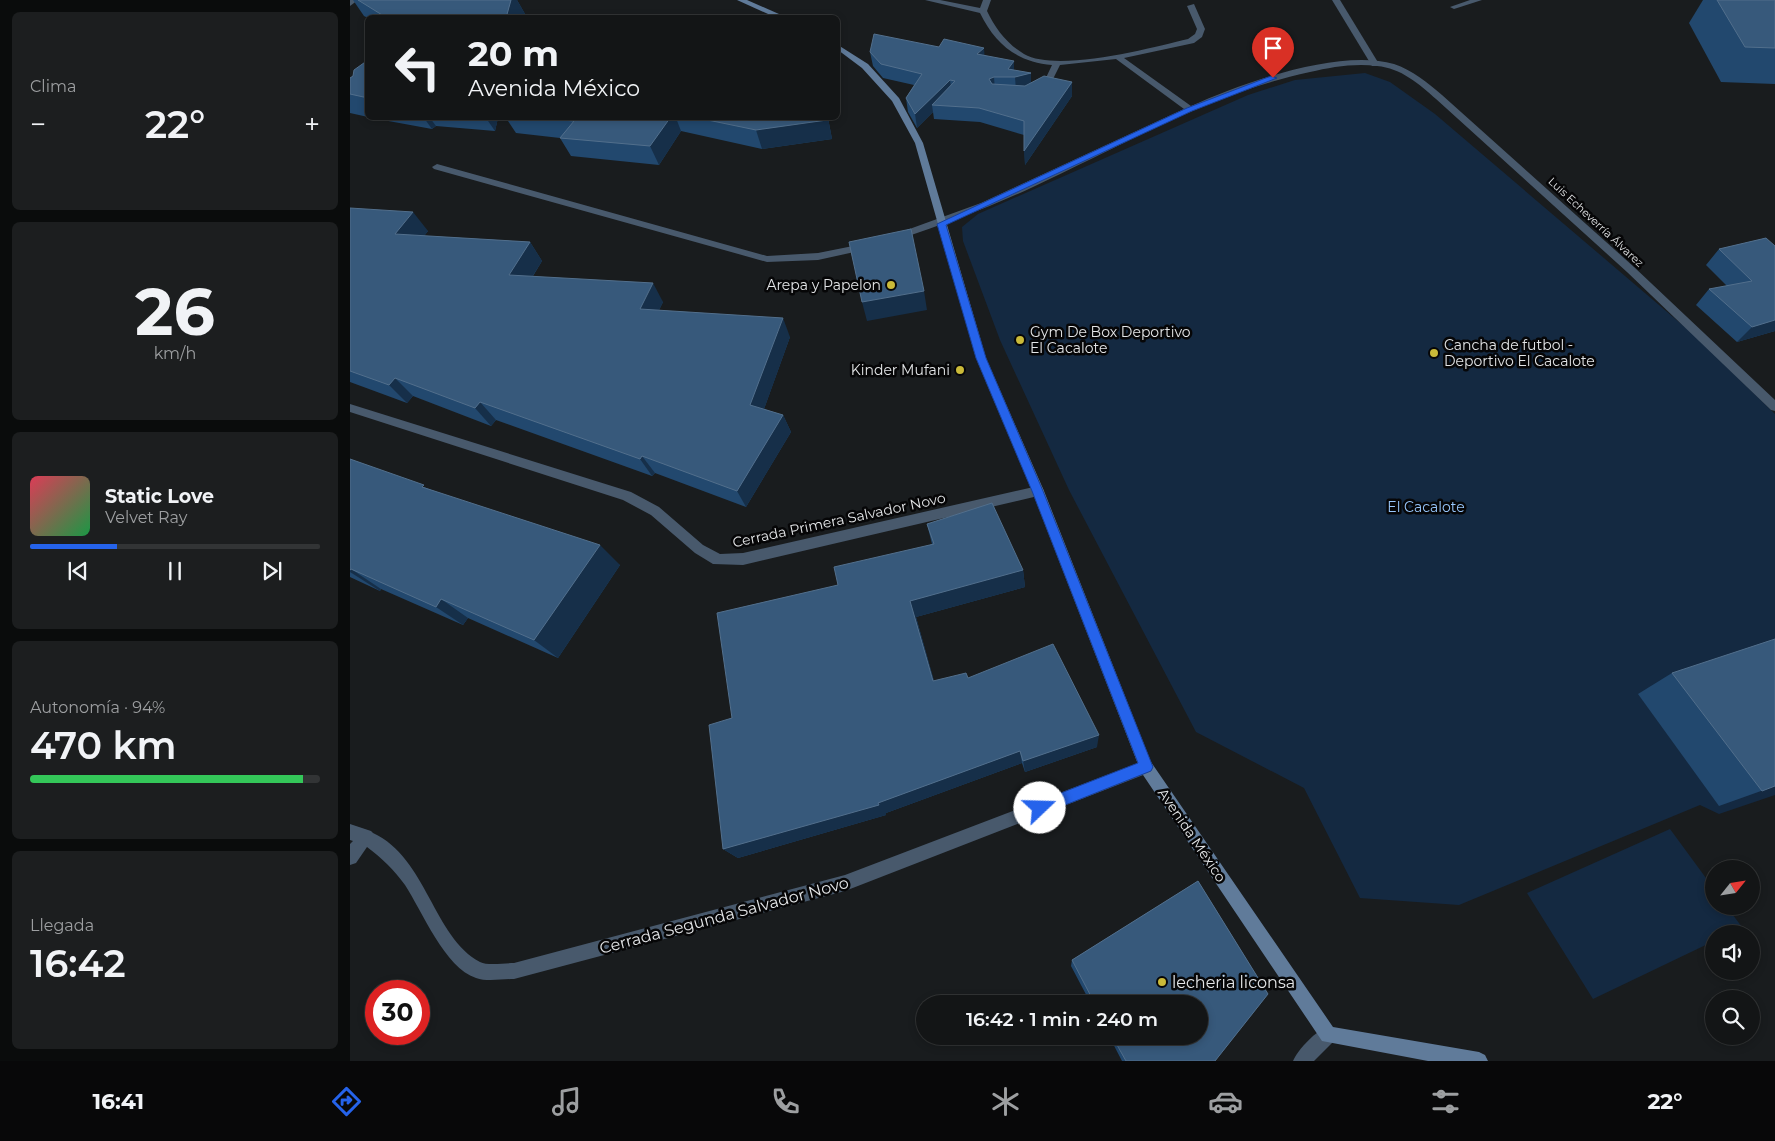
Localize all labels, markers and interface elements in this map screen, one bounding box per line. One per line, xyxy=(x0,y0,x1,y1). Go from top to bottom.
pin xyxy=(1252,27,1294,78)
text: 20 m xyxy=(468,32,559,75)
icon: arrive xyxy=(1259,34,1287,62)
icon: left xyxy=(385,35,450,100)
text: Avenida México xyxy=(468,75,640,102)
text: Clima xyxy=(30,77,76,96)
text: 22° xyxy=(145,101,205,148)
text: − xyxy=(30,107,46,141)
text: + xyxy=(304,107,320,141)
street label: Luis Echeverría Álvarez xyxy=(1545,174,1647,270)
text: 26 xyxy=(135,272,215,351)
place label: Arepa y Papelon xyxy=(766,276,881,294)
marker: Arepa y Papelon xyxy=(885,279,897,291)
place label: Gym De Box Deportivo El Cacalote xyxy=(1030,323,1191,357)
marker: Gym De Box Deportivo El Cacalote xyxy=(1014,334,1026,346)
place label: Cancha de futbol - Deportivo El Cacalote xyxy=(1444,336,1595,370)
text: km/h xyxy=(154,344,196,363)
marker: Cancha de futbol - Deportivo El Cacalote xyxy=(1428,347,1440,359)
place label: Kinder Mufani xyxy=(851,361,950,379)
marker: Kinder Mufani xyxy=(954,364,966,376)
text: Static Love xyxy=(105,485,214,508)
street label: Cerrada Primera Salvador Novo xyxy=(731,489,947,551)
park label: El Cacalote xyxy=(1387,498,1465,516)
text: Velvet Ray xyxy=(105,508,187,527)
icon: previous xyxy=(64,557,92,585)
icon: pause xyxy=(161,557,189,585)
icon: next xyxy=(258,557,286,585)
text: Autonomía · 94% xyxy=(30,698,165,717)
text: 470 km xyxy=(30,722,176,769)
position arrow xyxy=(1013,781,1065,833)
street label: Avenida México xyxy=(1154,785,1230,886)
north arrow xyxy=(1705,860,1760,915)
map controls xyxy=(1705,860,1760,1045)
street label: Cerrada Segunda Salvador Novo xyxy=(597,873,851,958)
text: Llegada xyxy=(30,916,94,935)
button: sound xyxy=(1705,925,1760,980)
text: 16:42 xyxy=(30,940,126,987)
place label: lecheria liconsa xyxy=(1172,973,1295,992)
marker: lecheria liconsa xyxy=(1156,976,1168,988)
speed limit sign: 30 xyxy=(365,980,430,1045)
button: search xyxy=(1705,990,1760,1045)
text: 16:42 · 1 min · 240 m xyxy=(966,1008,1158,1031)
icon: directions xyxy=(329,1084,364,1119)
icon: music xyxy=(549,1084,584,1119)
icon: phone xyxy=(768,1084,803,1119)
icon: climate xyxy=(988,1084,1023,1119)
icon: car xyxy=(1208,1084,1243,1119)
icon: filters xyxy=(1428,1084,1463,1119)
text: 16:41 xyxy=(92,1088,144,1115)
text: 22° xyxy=(1647,1088,1683,1115)

